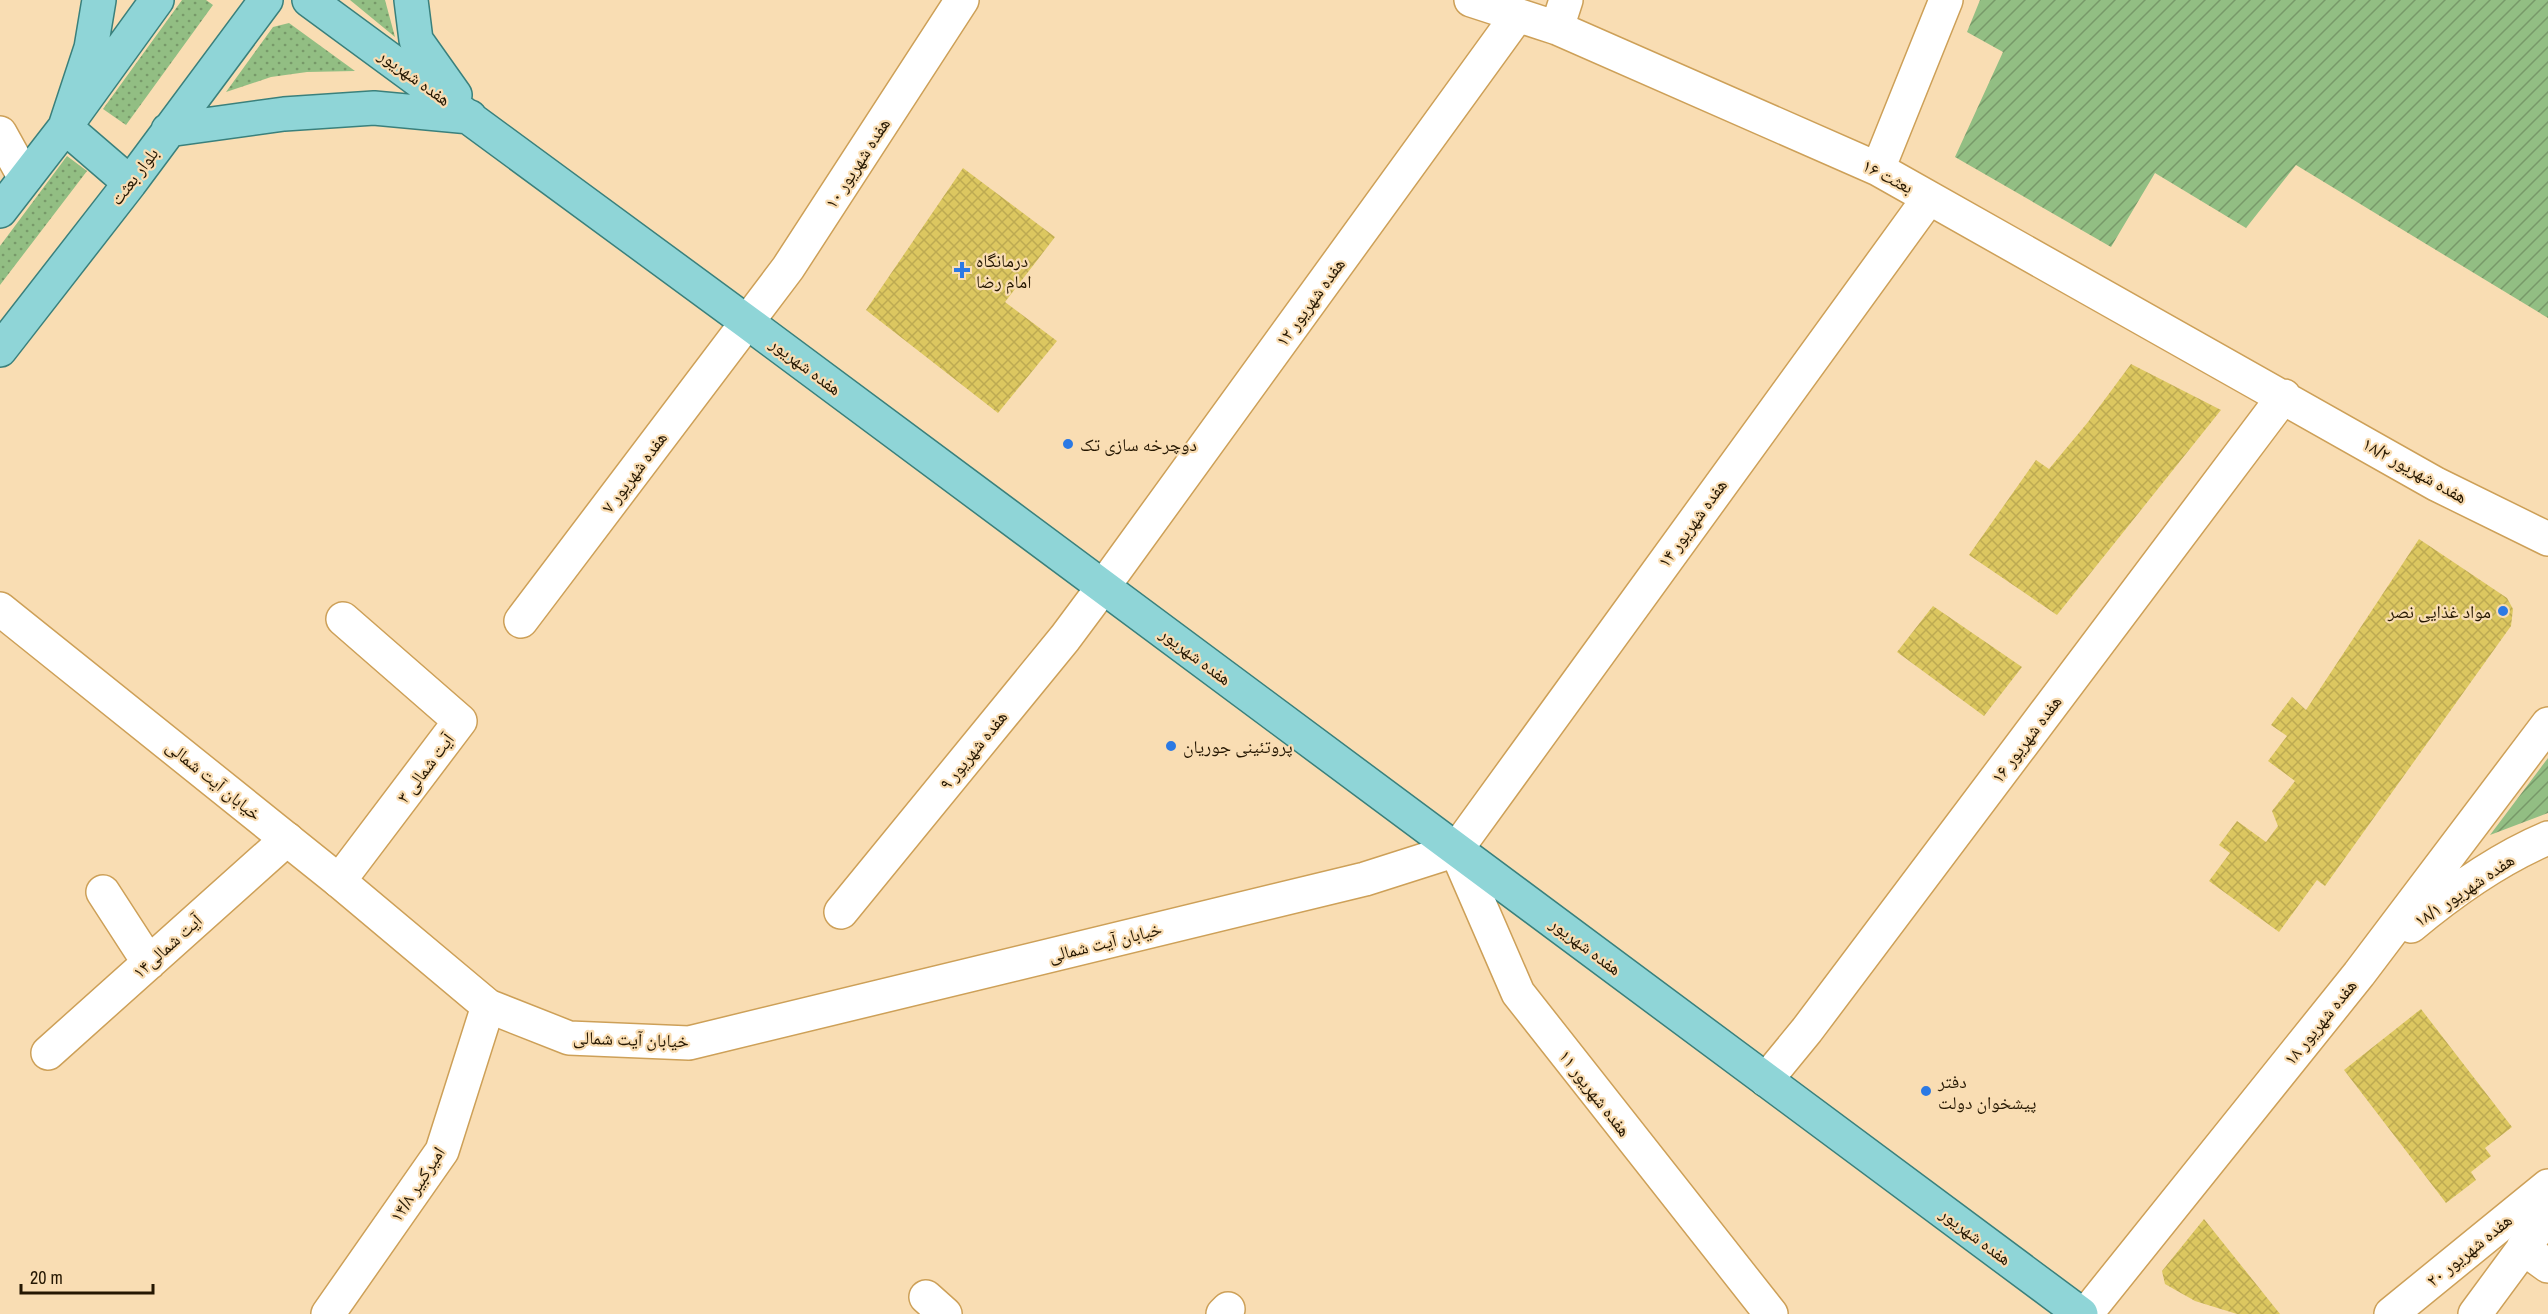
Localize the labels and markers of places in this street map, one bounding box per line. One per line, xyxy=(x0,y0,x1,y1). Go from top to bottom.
place label: درمانگاه امام رضا xyxy=(976,248,1032,294)
marker: درمانگاه امام رضا xyxy=(953,261,971,279)
place label: دوچرخه سازی تک xyxy=(1080,432,1197,457)
marker: دوچرخه سازی تک xyxy=(1061,437,1075,451)
place label: مواد غذایی نصر xyxy=(2387,599,2491,624)
marker: مواد غذایی نصر xyxy=(2496,604,2510,618)
place label: پروتئینی جوریان xyxy=(1183,734,1293,759)
marker: پروتئینی جوریان xyxy=(1164,739,1178,753)
place label: دفتر پیشخوان دولت xyxy=(1937,1069,2036,1115)
marker: دفتر پیشخوان دولت xyxy=(1919,1084,1933,1098)

